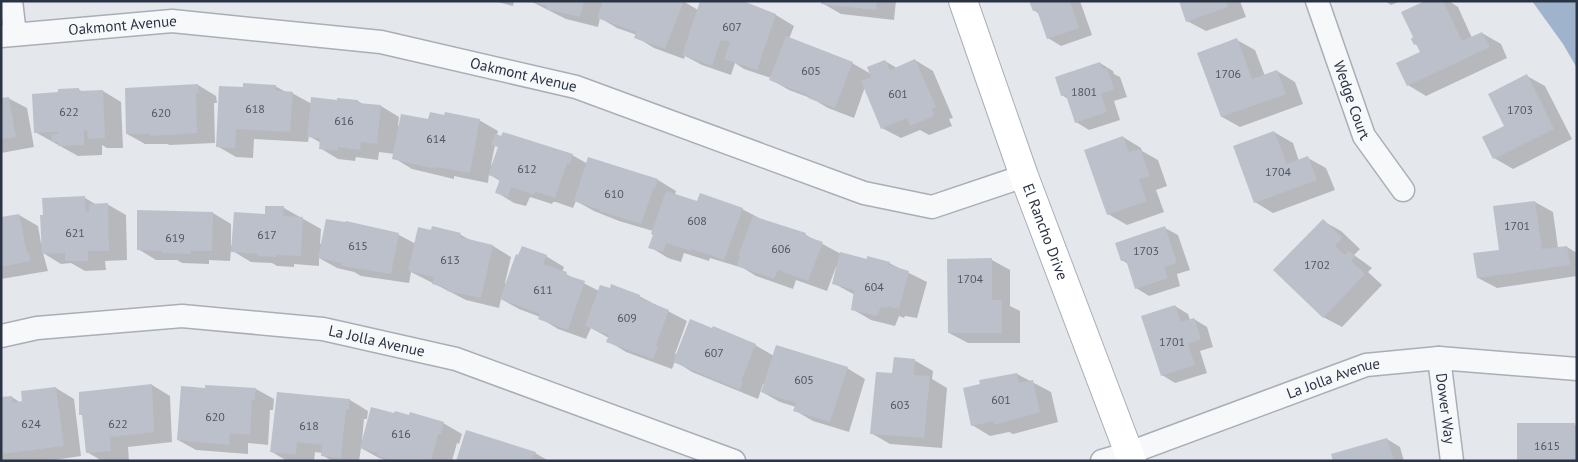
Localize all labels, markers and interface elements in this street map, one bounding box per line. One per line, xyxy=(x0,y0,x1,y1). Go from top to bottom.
street label: Oakmont Avenue xyxy=(67,11,178,39)
house number: 607 xyxy=(722,19,742,34)
street label: Oakmont Avenue xyxy=(468,53,579,96)
street label: Wedge Court xyxy=(1330,58,1374,144)
house number: 605 xyxy=(801,63,821,78)
house number: 1706 xyxy=(1215,66,1241,81)
house number: 1801 xyxy=(1071,84,1097,99)
house number: 601 xyxy=(888,86,908,101)
house number: 618 xyxy=(245,101,265,116)
house number: 1703 xyxy=(1507,102,1533,117)
house number: 622 xyxy=(59,104,79,119)
house number: 620 xyxy=(151,105,171,120)
house number: 616 xyxy=(334,113,354,128)
house number: 614 xyxy=(426,131,446,146)
house number: 612 xyxy=(517,161,537,176)
house number: 1704 xyxy=(1265,164,1292,179)
street label: El Rancho Drive xyxy=(1019,181,1072,282)
house number: 610 xyxy=(604,186,624,201)
house number: 608 xyxy=(687,213,707,228)
house number: 1701 xyxy=(1504,218,1530,233)
house number: 621 xyxy=(65,225,85,240)
house number: 617 xyxy=(257,227,277,242)
house number: 619 xyxy=(165,230,185,245)
house number: 615 xyxy=(348,238,368,253)
house number: 606 xyxy=(771,241,791,256)
house number: 1703 xyxy=(1133,243,1159,258)
house number: 613 xyxy=(440,252,460,267)
house number: 1702 xyxy=(1304,257,1330,272)
house number: 1704 xyxy=(957,271,984,286)
house number: 604 xyxy=(864,279,884,294)
house number: 611 xyxy=(533,282,553,297)
house number: 609 xyxy=(617,310,637,325)
street label: La Jolla Avenue xyxy=(327,321,427,361)
house number: 1701 xyxy=(1159,334,1185,349)
house number: 607 xyxy=(704,345,724,360)
street label: La Jolla Avenue xyxy=(1284,354,1381,403)
house number: 605 xyxy=(794,372,814,387)
street label: Dower Way xyxy=(1432,372,1460,445)
house number: 601 xyxy=(991,392,1011,407)
house number: 603 xyxy=(890,397,910,412)
house number: 620 xyxy=(205,409,225,424)
house number: 624 xyxy=(21,416,41,431)
house number: 622 xyxy=(108,416,128,431)
house number: 618 xyxy=(299,418,319,433)
house number: 616 xyxy=(391,426,411,441)
house number: 1615 xyxy=(1534,438,1560,453)

